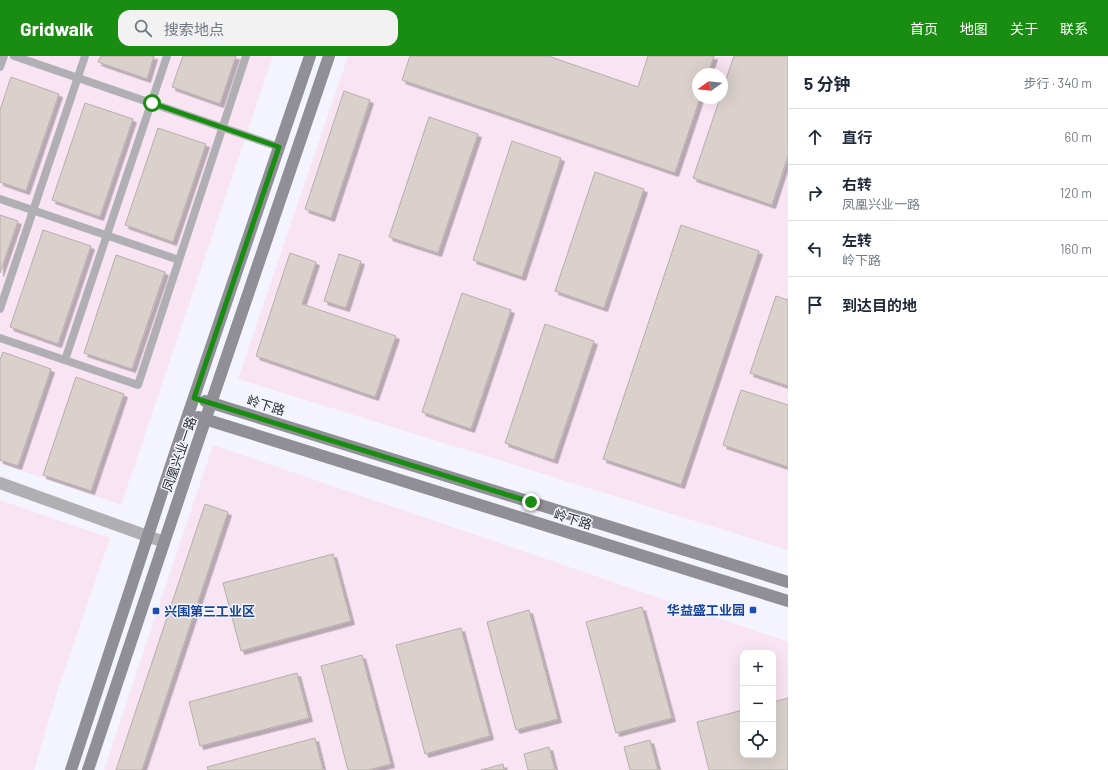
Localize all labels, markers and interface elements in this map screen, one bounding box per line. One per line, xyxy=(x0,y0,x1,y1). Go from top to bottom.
search box xyxy=(118,10,398,46)
text: Gridwalk xyxy=(20,17,94,40)
icon: search xyxy=(132,17,154,39)
text: 搜索地点 xyxy=(164,20,224,38)
text: 首页 xyxy=(910,20,938,37)
text: 地图 xyxy=(960,20,988,37)
text: 关于 xyxy=(1010,20,1038,37)
text: 联系 xyxy=(1060,20,1088,37)
north arrow xyxy=(692,68,728,104)
text: 5 分钟 xyxy=(804,73,851,93)
text: 步行 · 340 m xyxy=(1024,75,1092,91)
route start xyxy=(143,94,161,112)
icon: ahead xyxy=(804,126,826,148)
text: 直行 xyxy=(842,128,872,146)
text: 60 m xyxy=(1065,129,1092,145)
text: 右转 xyxy=(842,175,872,193)
icon: right xyxy=(804,182,826,204)
text: 120 m xyxy=(1060,185,1092,201)
text: 凤凰兴业一路 xyxy=(842,196,920,212)
text: 左转 xyxy=(842,231,872,249)
icon: left xyxy=(804,238,826,260)
text: 160 m xyxy=(1060,241,1092,257)
text: 岭下路 xyxy=(842,252,881,268)
icon: arrive xyxy=(804,294,826,316)
text: 到达目的地 xyxy=(842,296,917,314)
street label: 岭下路 xyxy=(245,392,287,418)
street label: 凤凰兴业一路 xyxy=(159,415,199,493)
route end xyxy=(522,493,540,511)
street label: 岭下路 xyxy=(552,506,594,532)
place label: 华益盛工业园 xyxy=(667,602,745,618)
place label: 兴围第三工业区 xyxy=(164,603,255,619)
marker: 华益盛工业园 xyxy=(748,605,758,615)
marker: 兴围第三工业区 xyxy=(151,606,161,616)
map controls xyxy=(740,650,776,758)
button: + xyxy=(740,650,776,686)
button: − xyxy=(740,686,776,722)
button: locate xyxy=(740,722,776,758)

